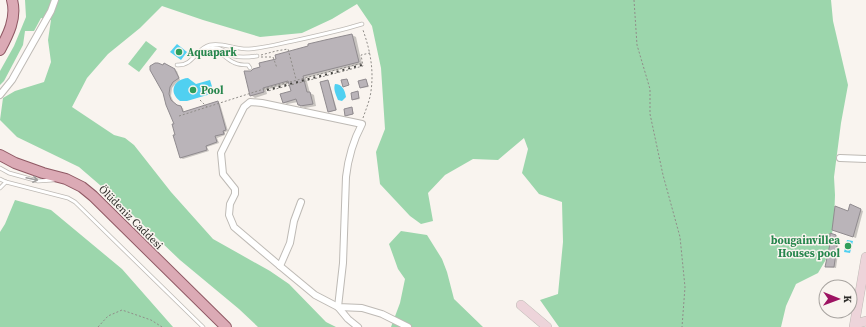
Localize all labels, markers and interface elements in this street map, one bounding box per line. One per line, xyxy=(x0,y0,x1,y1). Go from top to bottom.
place label: Aquapark xyxy=(187,45,237,60)
marker: Aquapark xyxy=(174,47,184,57)
place label: Pool xyxy=(201,83,224,98)
marker: Pool xyxy=(188,85,198,95)
one-way arrow xyxy=(26,175,39,183)
street label: Ölüdeniz Caddesi xyxy=(95,181,167,253)
place label: bougainvillea Houses pool xyxy=(771,233,840,261)
marker: bougainvillea Houses pool xyxy=(843,241,853,251)
north arrow xyxy=(818,279,858,319)
text: K xyxy=(840,295,855,303)

